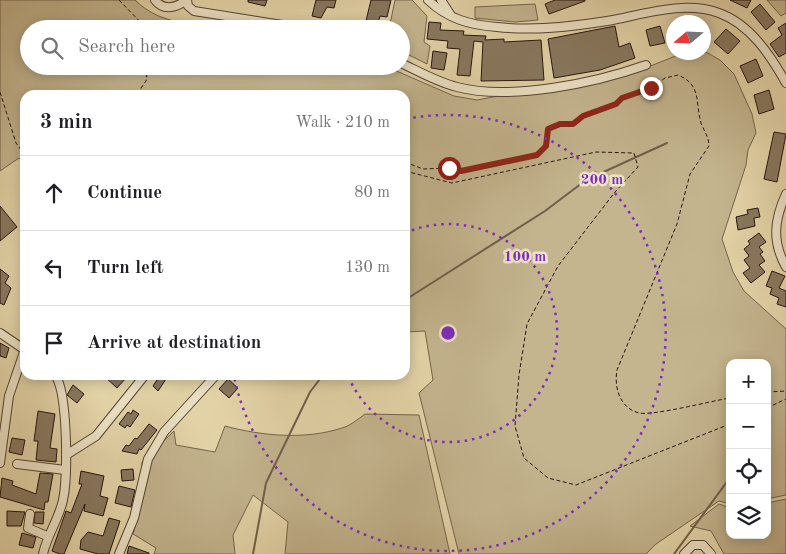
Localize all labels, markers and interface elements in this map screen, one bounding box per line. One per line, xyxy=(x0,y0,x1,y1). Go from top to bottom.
north arrow xyxy=(666,15,711,60)
search box xyxy=(20,20,410,75)
icon: search xyxy=(38,34,66,62)
text: Search here xyxy=(78,38,175,57)
route end xyxy=(640,77,663,100)
text: 3 min xyxy=(40,112,93,133)
text: Walk · 210 m xyxy=(295,115,390,131)
route start xyxy=(438,157,461,180)
text: 200 m xyxy=(581,173,623,188)
icon: ahead xyxy=(40,179,68,207)
text: Continue xyxy=(87,184,162,203)
text: 80 m xyxy=(354,185,390,201)
text: 100 m xyxy=(504,250,546,265)
icon: left xyxy=(40,254,68,282)
text: Turn left xyxy=(87,259,164,278)
text: 130 m xyxy=(345,260,390,276)
centre of rings xyxy=(439,324,457,342)
icon: arrive xyxy=(40,329,68,357)
text: Arrive at destination xyxy=(87,334,261,353)
map controls xyxy=(726,359,771,539)
button: + xyxy=(726,359,771,404)
button: − xyxy=(726,404,771,449)
button: locate xyxy=(726,449,771,494)
button: layers xyxy=(726,494,771,539)

